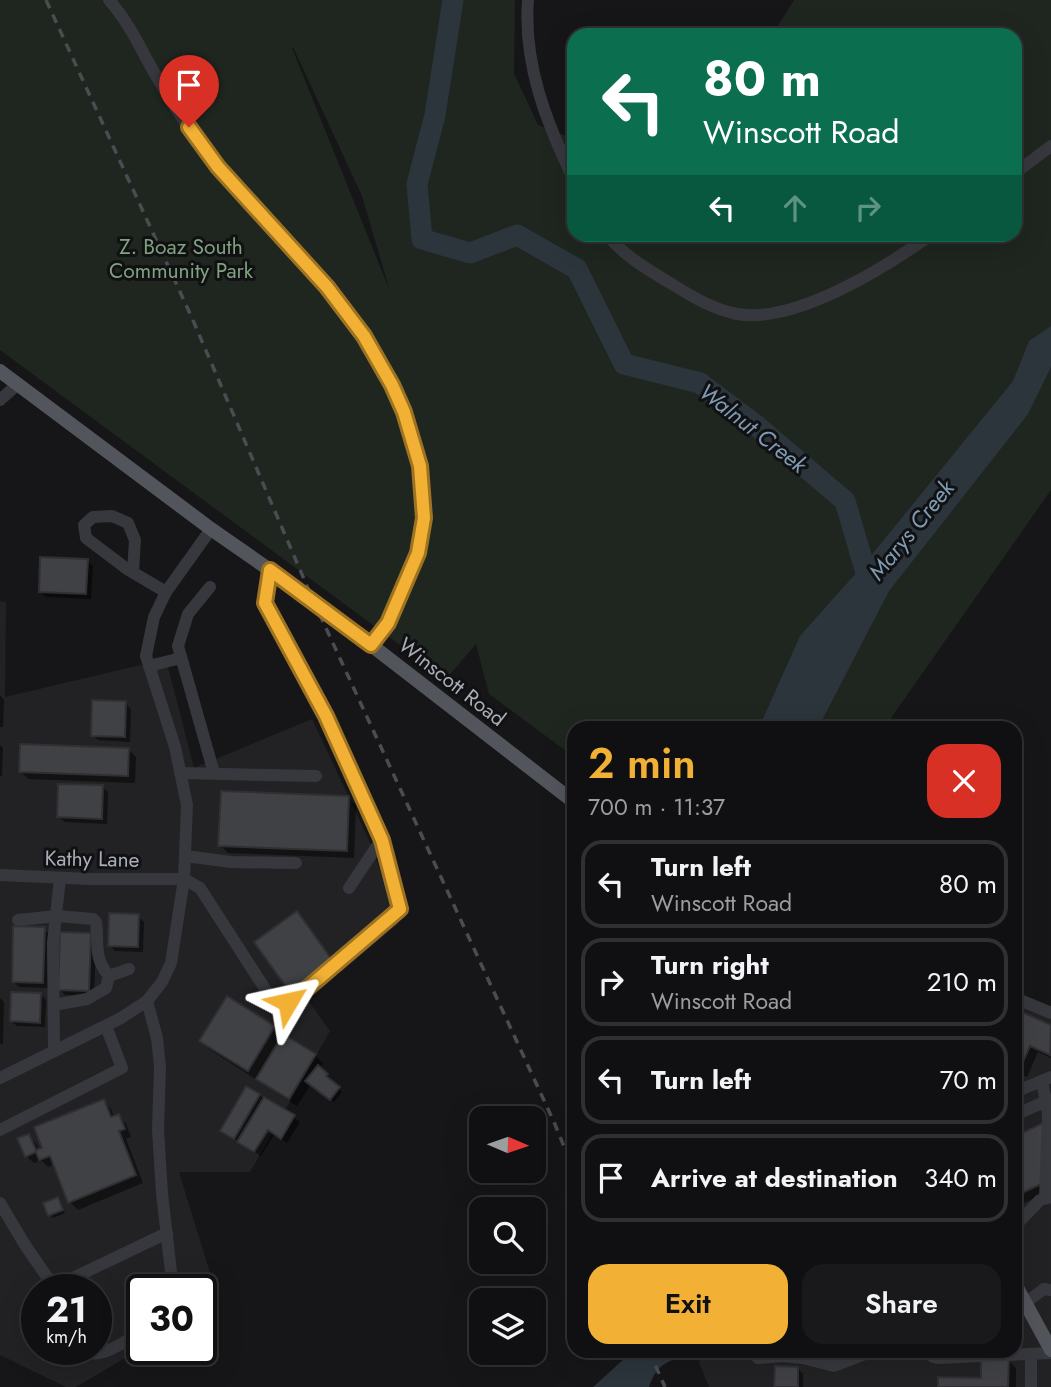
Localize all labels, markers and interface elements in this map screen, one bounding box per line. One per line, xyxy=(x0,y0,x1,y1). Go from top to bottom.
text: 80 m xyxy=(703,44,821,114)
pin xyxy=(159,55,219,127)
icon: left xyxy=(588,56,679,147)
icon: arrive xyxy=(170,66,208,104)
text: Winscott Road xyxy=(703,109,899,155)
icon: left xyxy=(703,189,741,227)
icon: ahead xyxy=(776,189,814,227)
icon: right xyxy=(849,189,887,227)
park label: Z. Boaz South Community Park xyxy=(109,232,254,286)
water label: Walnut Creek xyxy=(692,375,815,482)
water label: Marys Creek xyxy=(860,472,963,587)
street label: Winscott Road xyxy=(392,630,512,734)
text: 2 min xyxy=(588,733,696,794)
button: close xyxy=(927,744,1001,818)
text: 700 m · 11:37 xyxy=(588,790,725,824)
street label: Kathy Lane xyxy=(44,843,140,875)
text: Turn left xyxy=(651,848,751,886)
icon: left xyxy=(592,865,630,903)
text: 80 m xyxy=(939,865,997,903)
text: Winscott Road xyxy=(651,886,792,920)
text: Turn right xyxy=(651,946,769,984)
icon: right xyxy=(592,963,630,1001)
text: 210 m xyxy=(927,963,997,1001)
position arrow xyxy=(251,965,325,1039)
text: Winscott Road xyxy=(651,984,792,1018)
icon: left xyxy=(592,1061,630,1099)
text: Turn left xyxy=(651,1061,751,1099)
text: 70 m xyxy=(940,1061,997,1099)
north arrow xyxy=(469,1106,546,1183)
map controls xyxy=(469,1106,546,1365)
icon: arrive xyxy=(592,1159,630,1197)
text: Arrive at destination xyxy=(651,1159,898,1197)
text: 340 m xyxy=(924,1159,997,1197)
button: search xyxy=(469,1197,546,1274)
button: Exit xyxy=(588,1264,788,1344)
button: Share xyxy=(802,1264,1001,1344)
speed limit sign: 30 xyxy=(126,1274,217,1365)
text: 21 xyxy=(46,1285,87,1335)
button: layers xyxy=(469,1288,546,1365)
text: km/h xyxy=(46,1324,87,1350)

